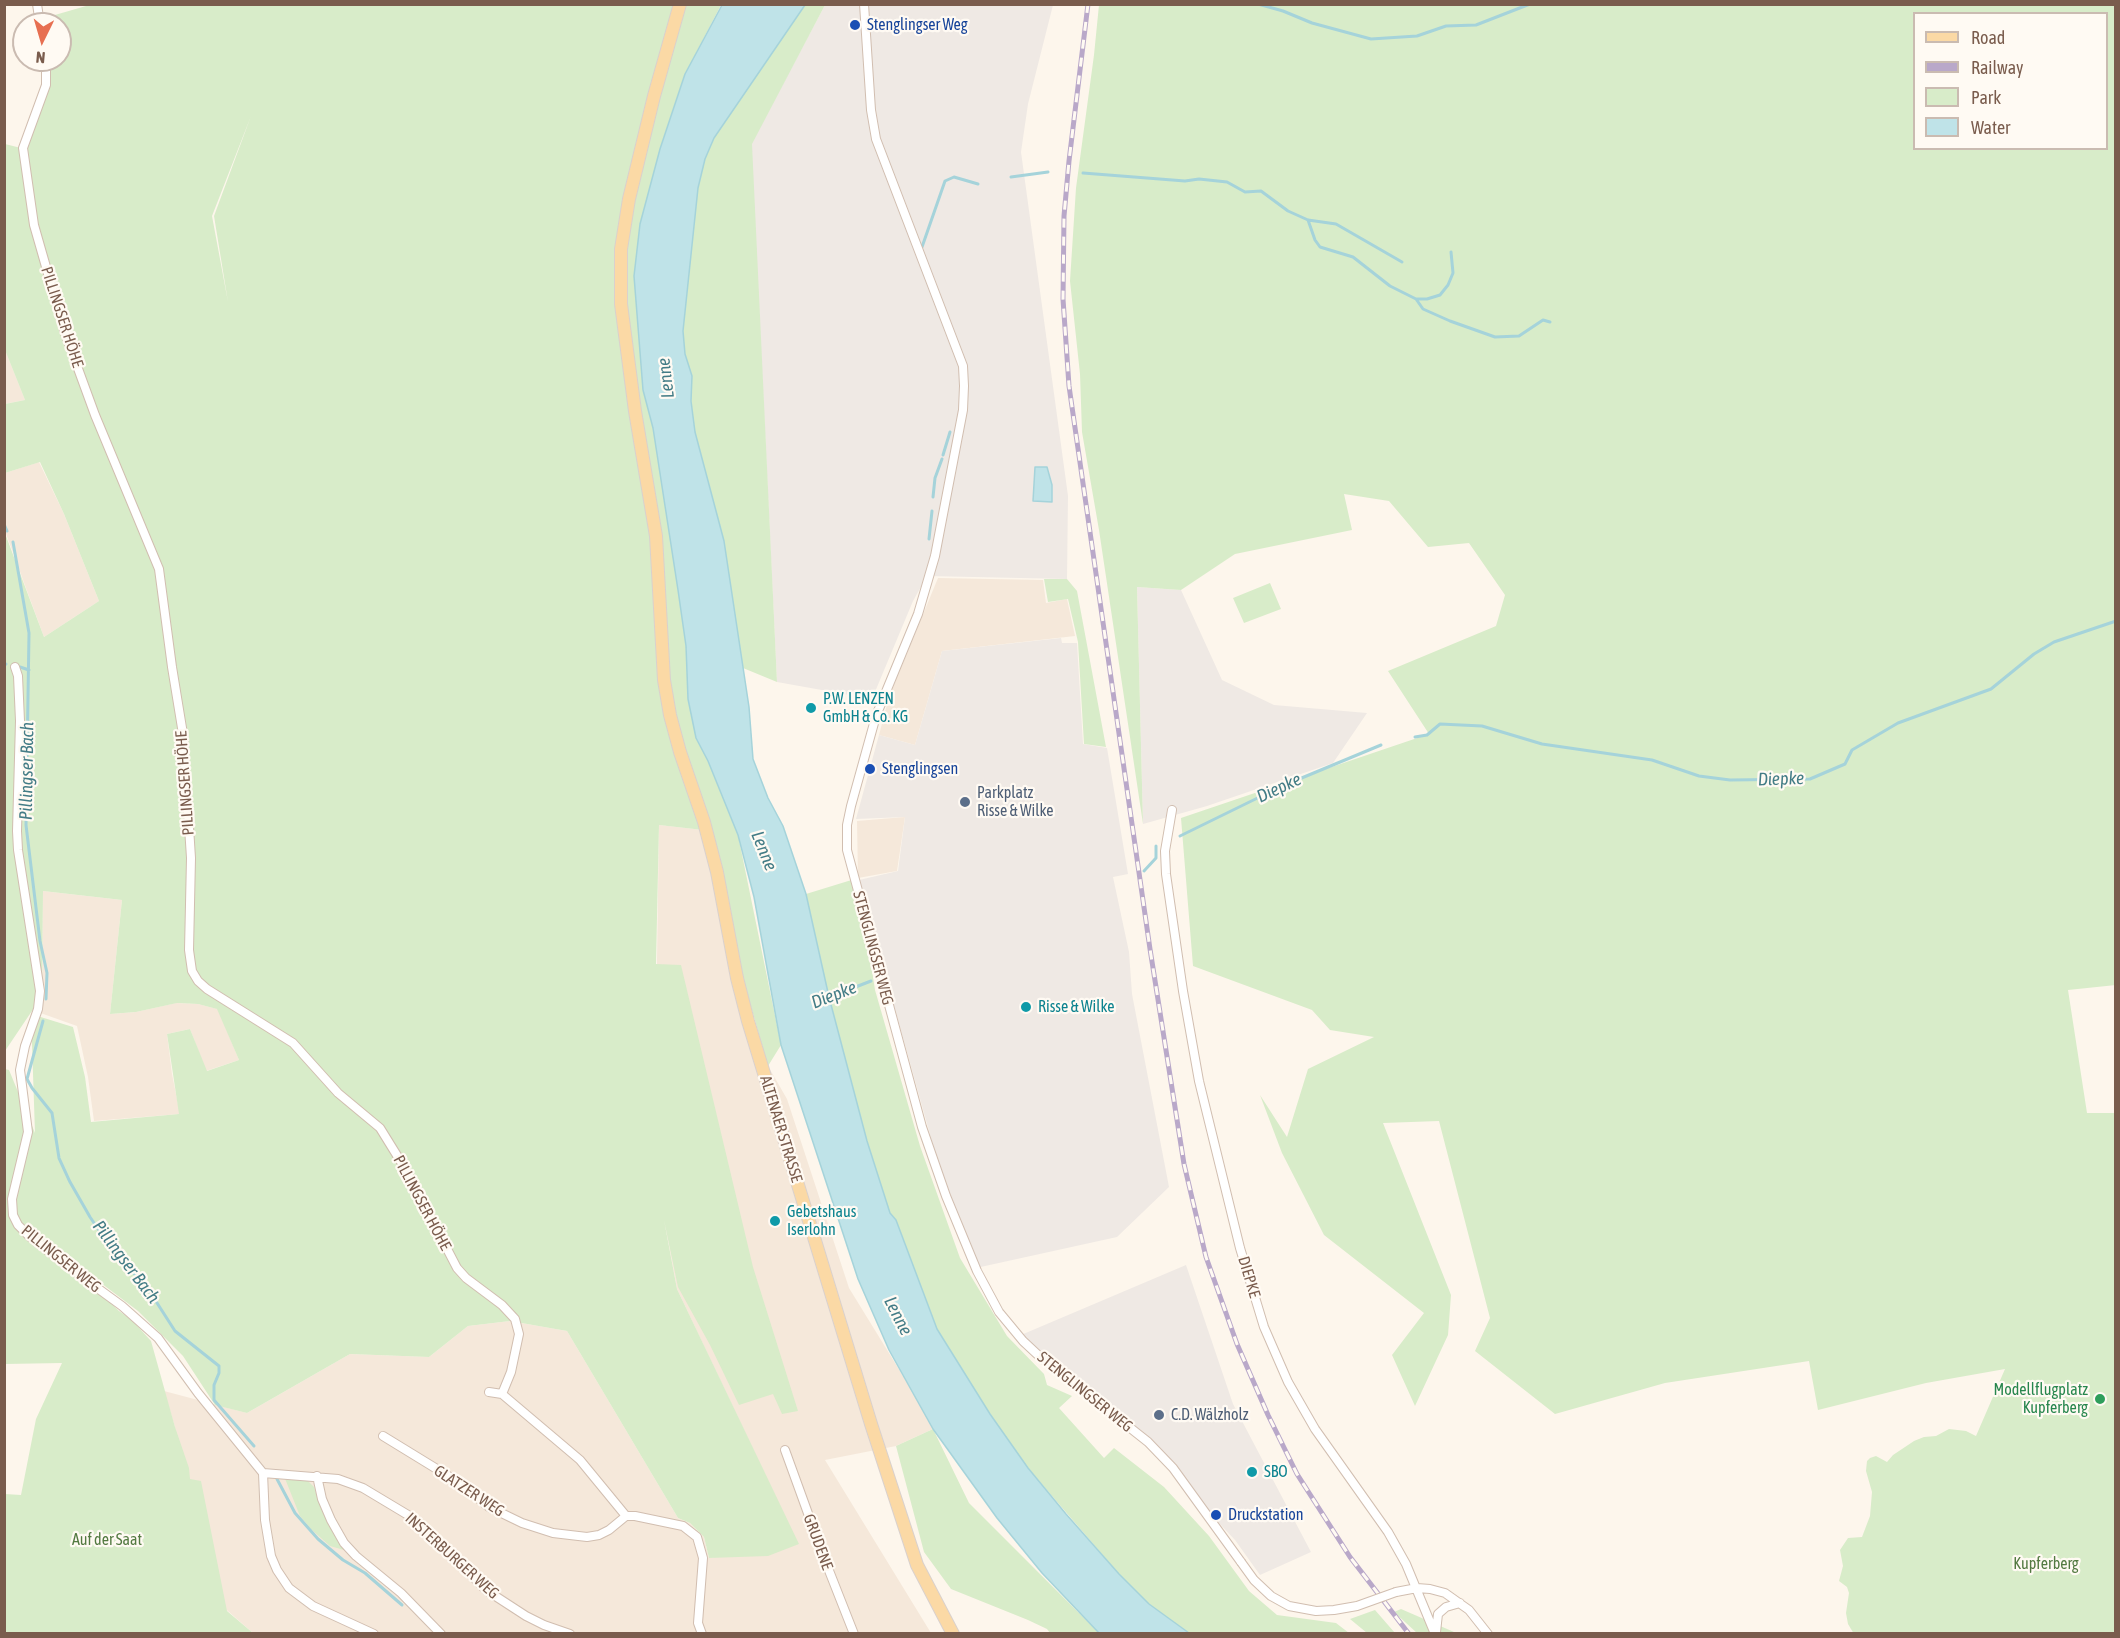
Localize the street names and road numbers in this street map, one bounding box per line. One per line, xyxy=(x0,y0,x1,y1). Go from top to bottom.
street label: PILLINGSER HÖHE xyxy=(37,264,87,370)
street label: PILLINGSER HÖHE xyxy=(172,730,198,836)
street label: STENGLINGSER WEG xyxy=(849,889,897,1007)
street label: ALTENAER STRASSE xyxy=(756,1073,806,1185)
street label: PILLINGSER HÖHE xyxy=(389,1152,455,1254)
street label: PILLINGSER WEG xyxy=(17,1221,105,1297)
street label: DIEPKE xyxy=(1234,1254,1264,1300)
street label: STENGLINGSER WEG xyxy=(1033,1348,1137,1436)
street label: GLATZER WEG xyxy=(430,1461,508,1521)
street label: INSTERBURGER WEG xyxy=(401,1509,503,1603)
street label: GRUDENE xyxy=(799,1511,837,1573)

